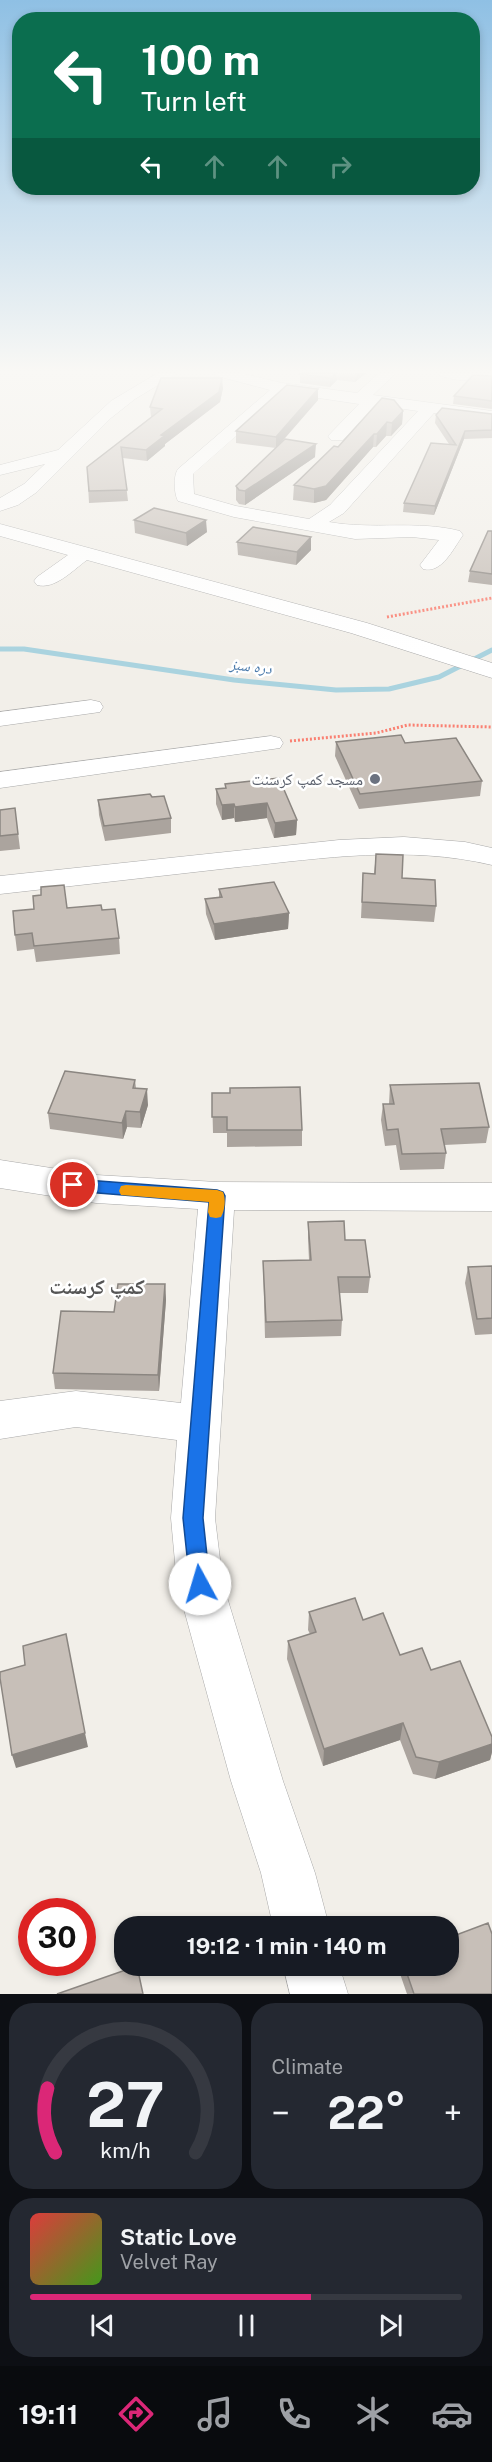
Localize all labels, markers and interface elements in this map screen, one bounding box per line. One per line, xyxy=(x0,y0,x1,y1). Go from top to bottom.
text: 100 m xyxy=(141,35,260,84)
icon: left xyxy=(42,36,120,114)
text: Turn left xyxy=(141,85,247,117)
icon: left xyxy=(135,150,168,183)
icon: ahead xyxy=(198,150,231,183)
icon: ahead xyxy=(261,150,294,183)
icon: right xyxy=(324,150,357,183)
water label: دره سبز xyxy=(228,655,274,678)
place label: مسجد کمپ کرسنت xyxy=(251,770,363,789)
marker: مسجد کمپ کرسنت xyxy=(368,772,382,786)
pin xyxy=(47,1159,98,1210)
icon: arrive xyxy=(56,1168,89,1201)
district label: کمپ کرسنت xyxy=(49,1274,145,1299)
position arrow xyxy=(168,1552,232,1616)
speed limit sign: 30 xyxy=(18,1898,96,1976)
text: 19:12 · 1 min · 140 m xyxy=(186,1933,387,1959)
text: Climate xyxy=(272,2055,343,2079)
text: 27 xyxy=(86,2068,165,2141)
text: 22° xyxy=(328,2086,406,2139)
text: − xyxy=(272,2094,290,2132)
text: + xyxy=(444,2094,462,2132)
text: km/h xyxy=(100,2138,150,2163)
text: Static Love xyxy=(120,2224,237,2250)
text: Velvet Ray xyxy=(120,2250,218,2274)
icon: previous xyxy=(86,2309,119,2342)
icon: pause xyxy=(230,2309,263,2342)
icon: next xyxy=(374,2309,407,2342)
icon: directions xyxy=(115,2393,157,2435)
icon: music xyxy=(194,2393,236,2435)
icon: phone xyxy=(273,2393,315,2435)
icon: climate xyxy=(352,2393,394,2435)
icon: car xyxy=(431,2393,473,2435)
text: 19:11 xyxy=(19,2398,78,2430)

